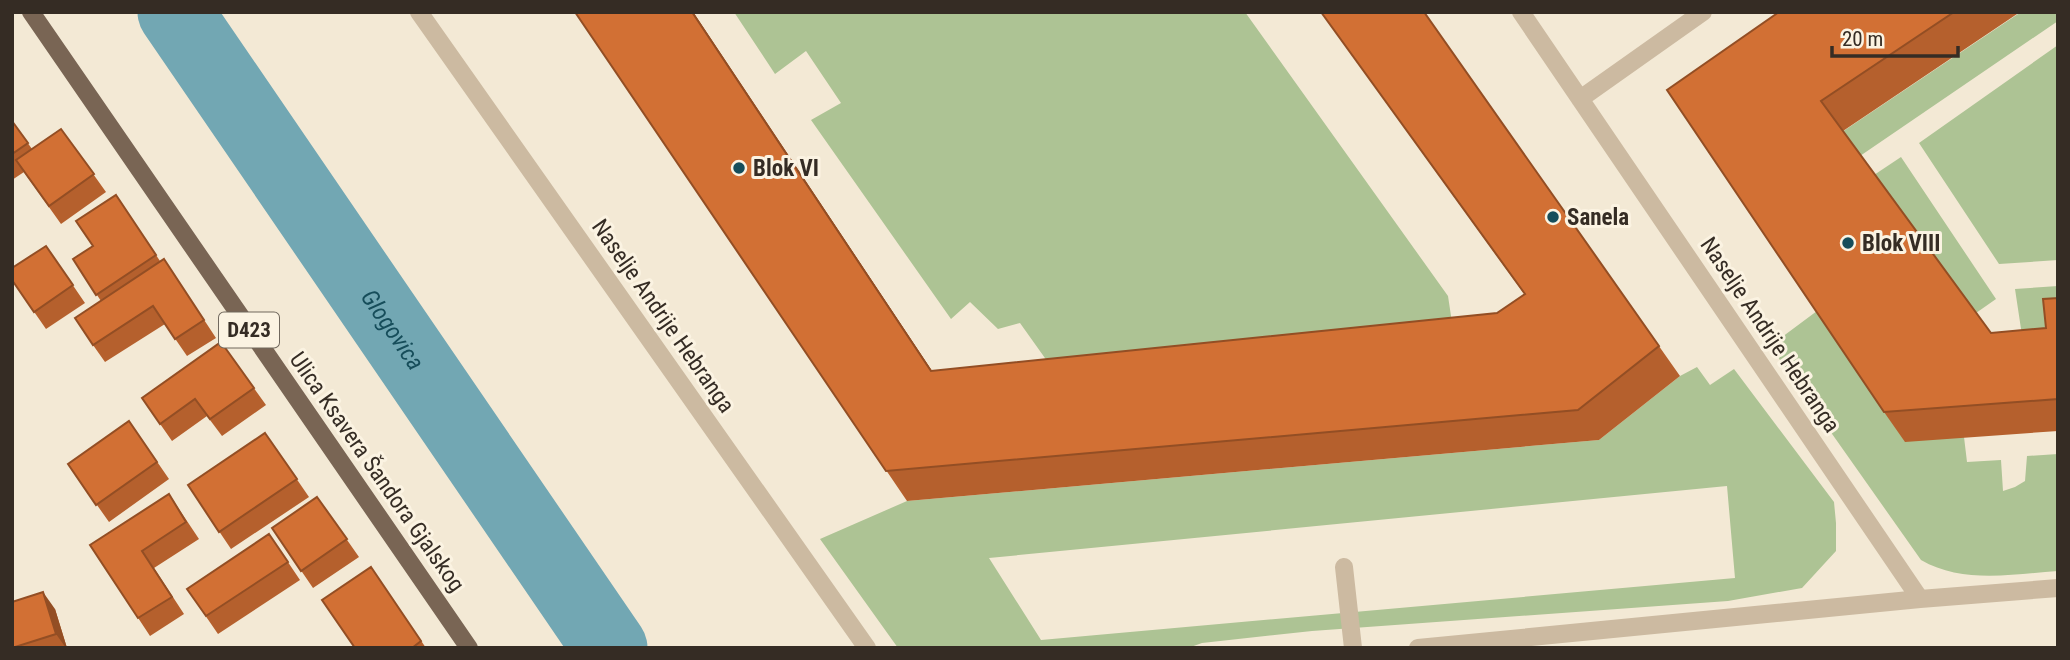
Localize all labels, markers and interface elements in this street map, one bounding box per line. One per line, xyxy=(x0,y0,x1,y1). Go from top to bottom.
scale bar xyxy=(1832,14,1958,58)
text: 20 m xyxy=(1842,27,1883,51)
place label: Blok VI xyxy=(753,155,819,182)
marker: Blok VI xyxy=(731,160,747,176)
place label: Sanela xyxy=(1567,204,1629,231)
marker: Sanela xyxy=(1545,209,1561,225)
street label: Naselje Andrije Hebranga xyxy=(586,214,740,418)
place label: Blok VIII xyxy=(1862,230,1940,257)
street label: Naselje Andrije Hebranga xyxy=(1695,232,1845,438)
marker: Blok VIII xyxy=(1840,235,1856,251)
water label: Glogovica xyxy=(355,284,430,375)
road number: D423 xyxy=(219,312,279,348)
street label: Ulica Ksavera Šandora Gjalskog xyxy=(284,346,471,597)

